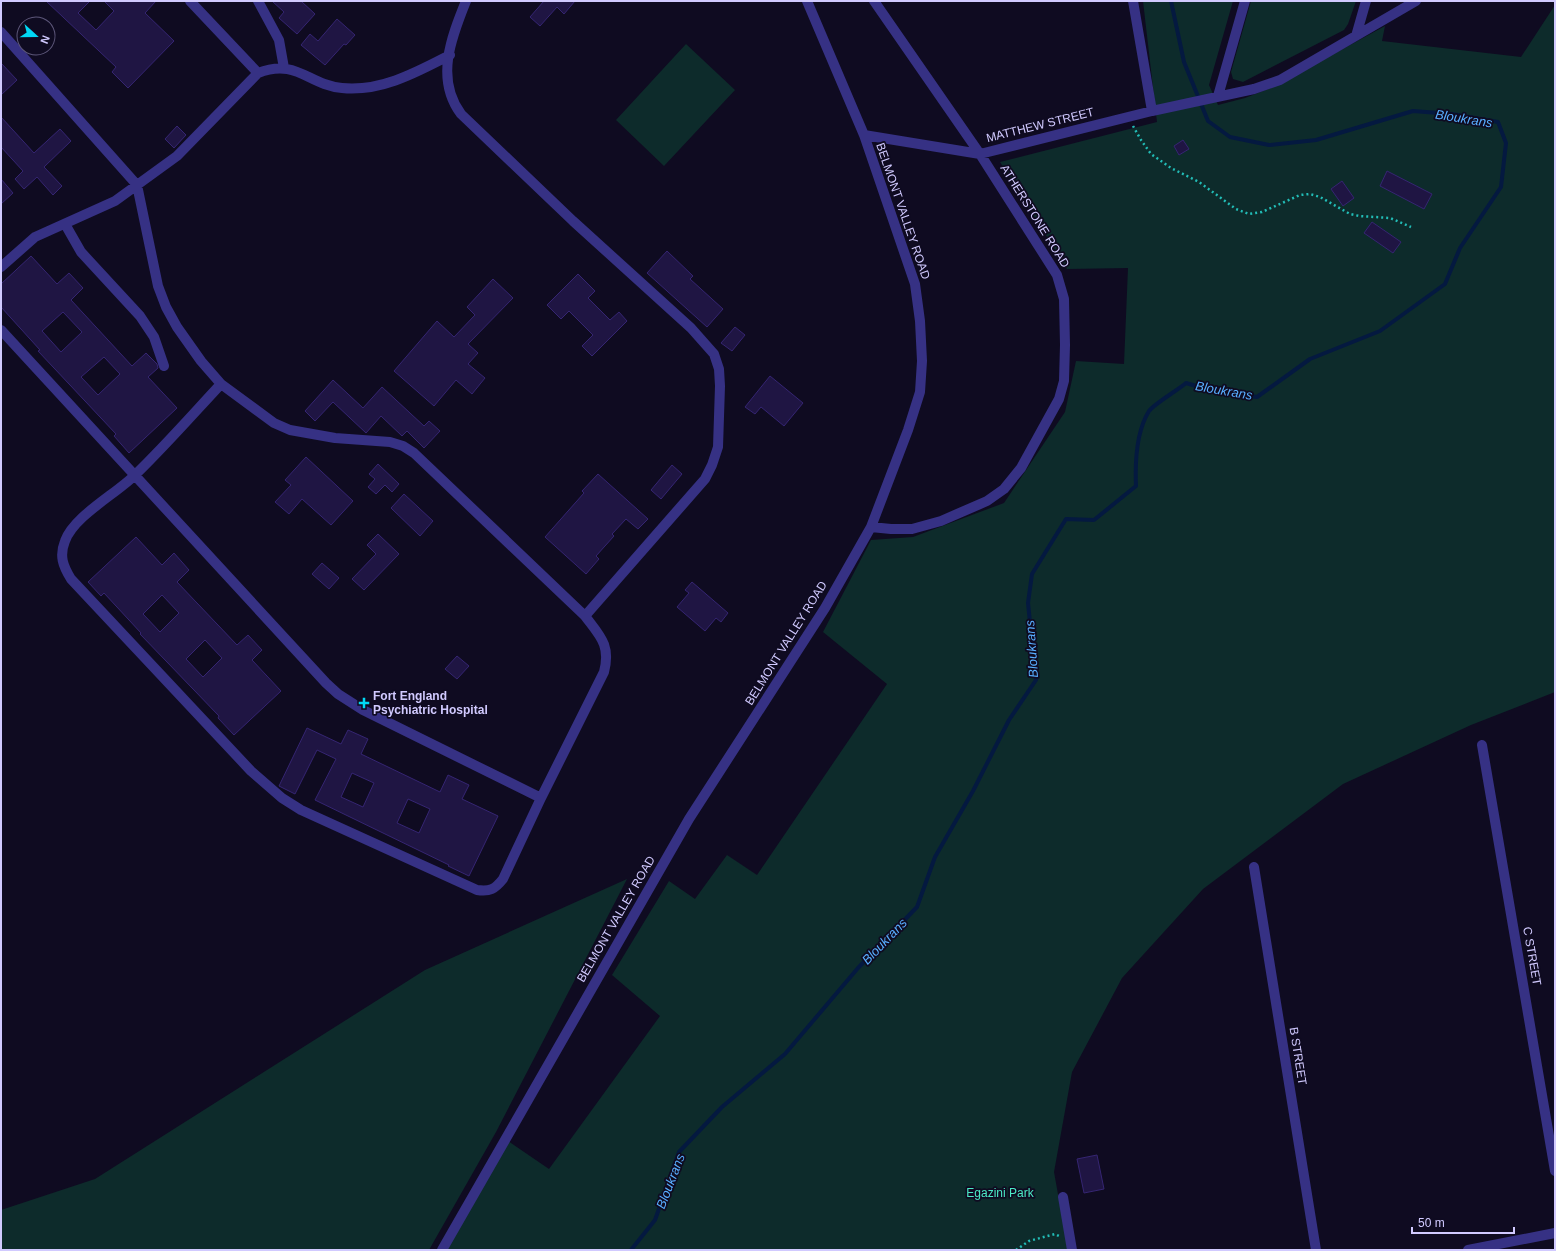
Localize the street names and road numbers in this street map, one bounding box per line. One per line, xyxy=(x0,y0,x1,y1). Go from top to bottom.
street label: MATTHEW STREET xyxy=(985,105,1096,145)
street label: BELMONT VALLEY ROAD xyxy=(873,141,933,281)
street label: ATHERSTONE ROAD xyxy=(998,162,1073,270)
street label: BELMONT VALLEY ROAD xyxy=(742,578,830,708)
street label: BELMONT VALLEY ROAD xyxy=(574,853,658,985)
street label: C STREET xyxy=(1520,926,1544,987)
street label: B STREET xyxy=(1286,1026,1310,1087)

